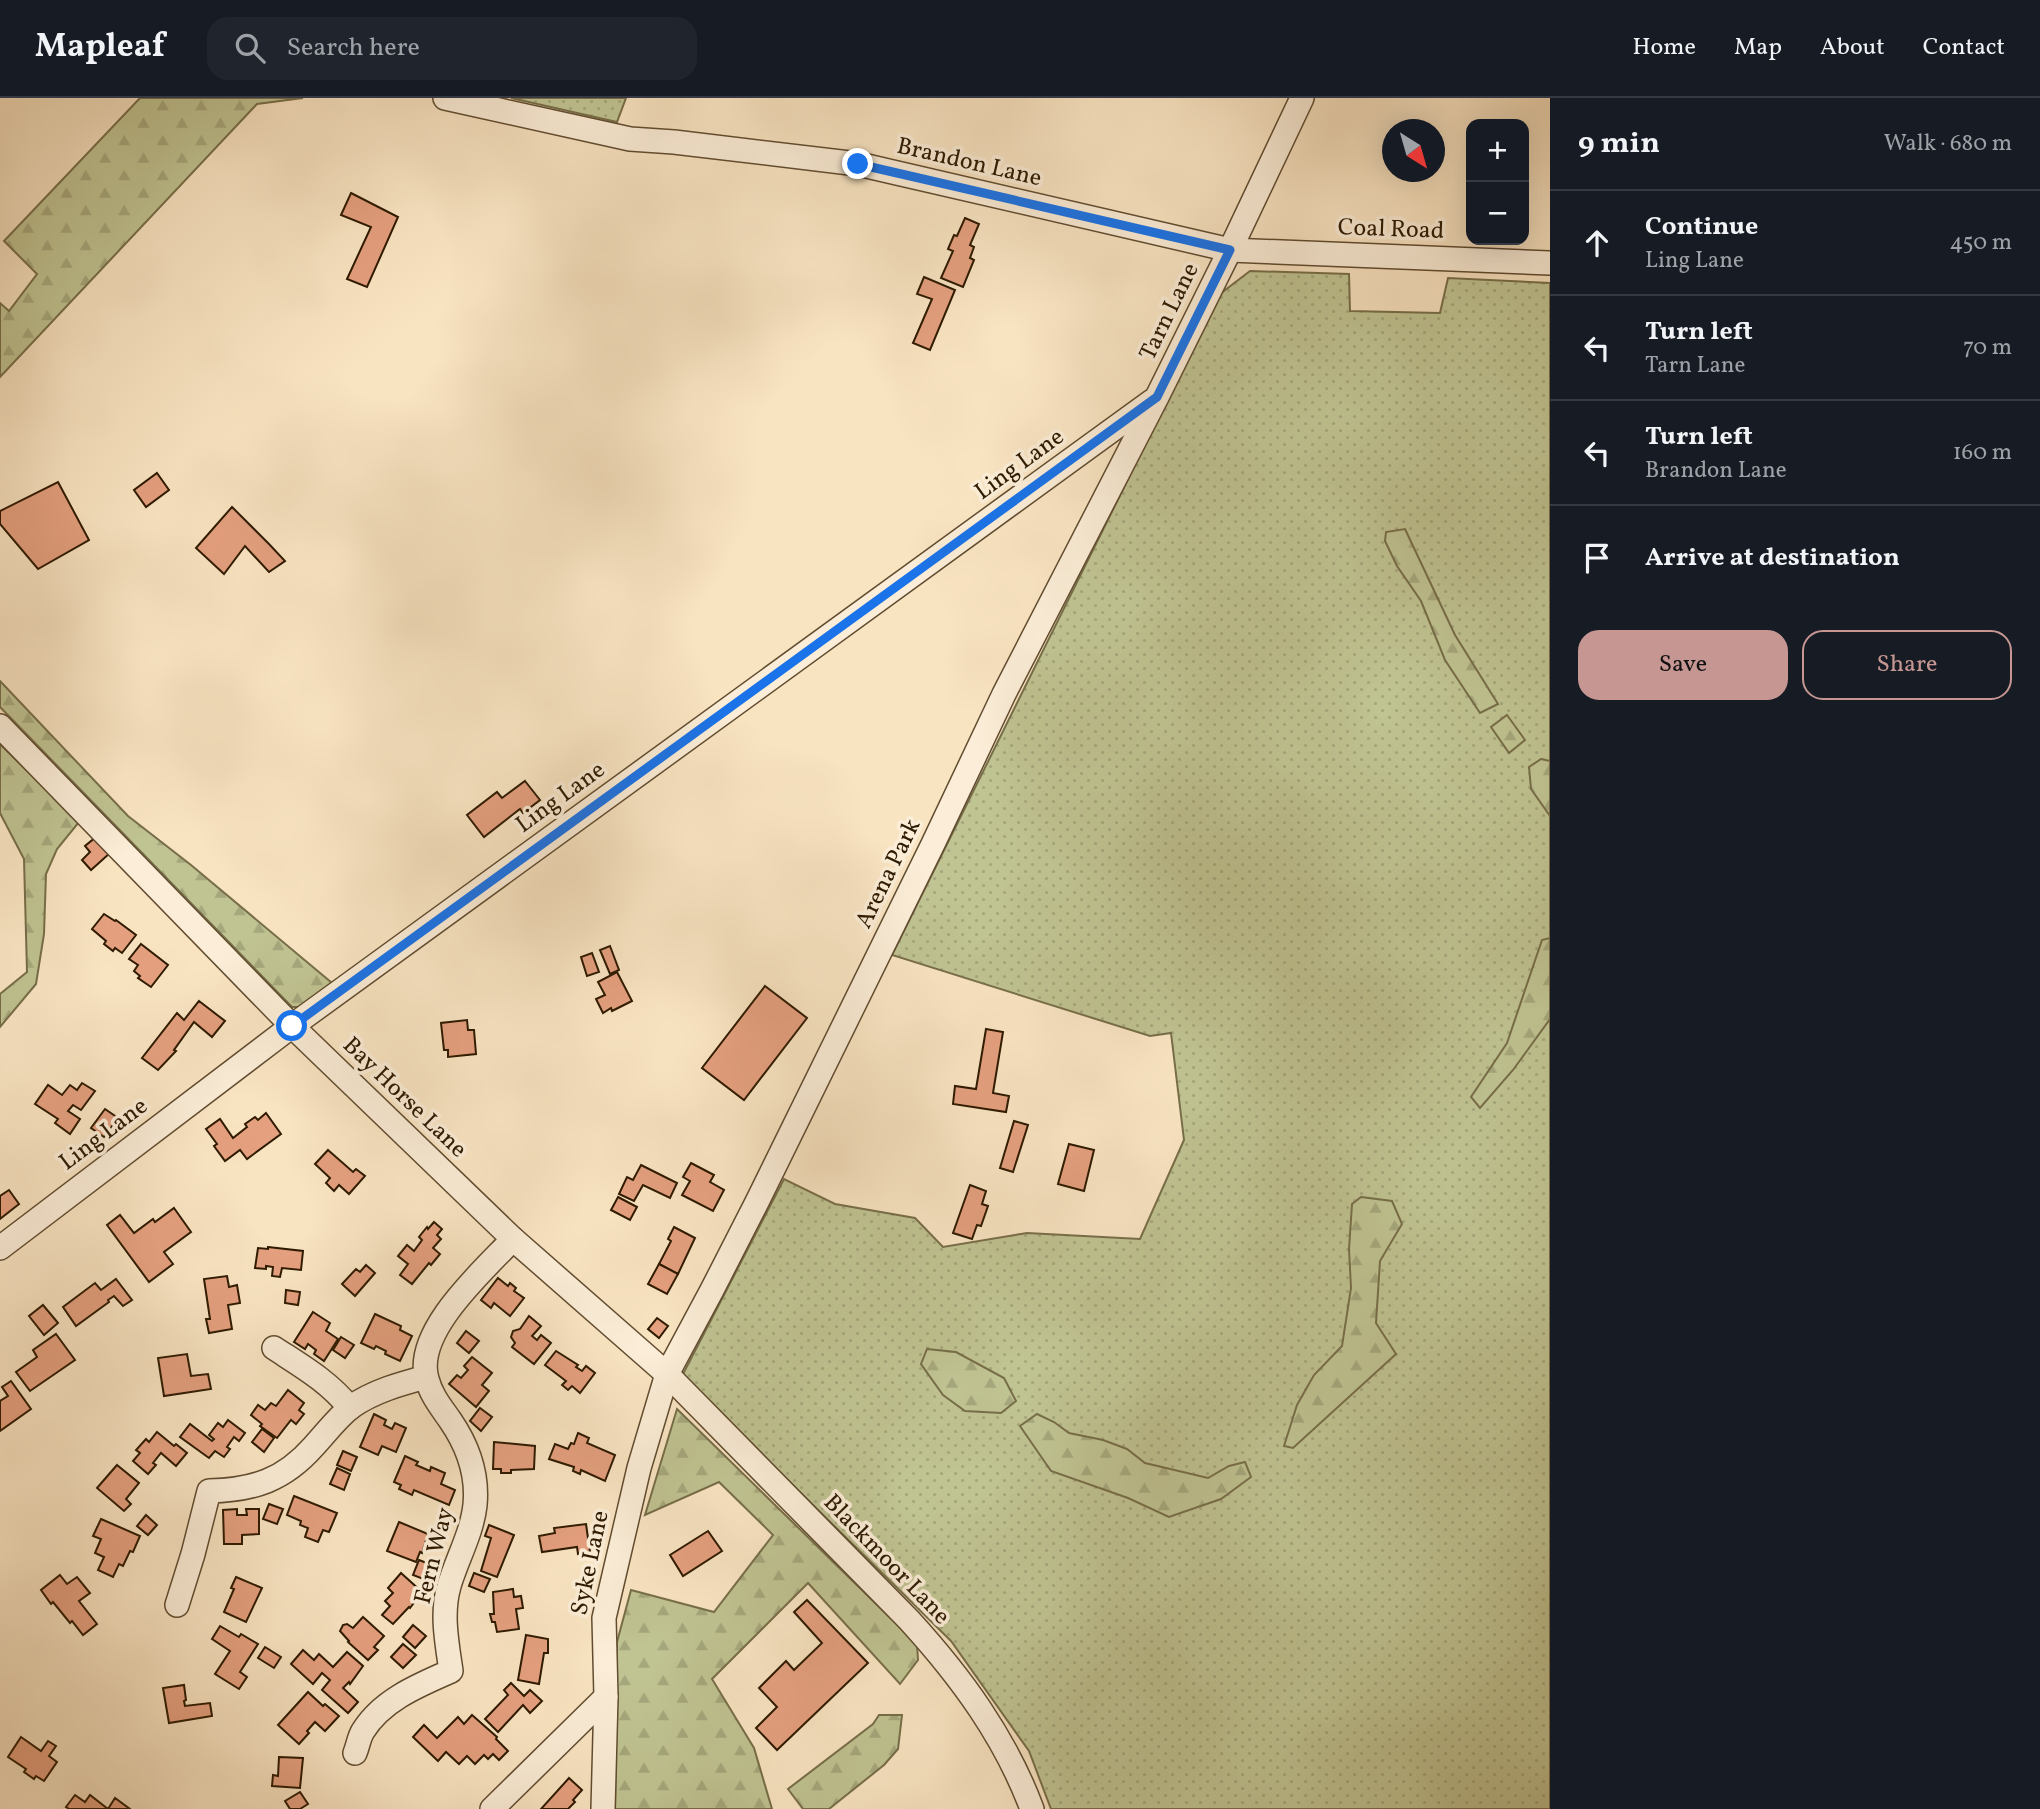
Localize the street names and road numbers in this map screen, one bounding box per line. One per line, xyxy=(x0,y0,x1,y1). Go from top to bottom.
street label: Brandon Lane xyxy=(893,130,1045,196)
street label: Coal Road xyxy=(1337,211,1445,249)
street label: Tarn Lane xyxy=(1132,257,1208,367)
street label: Ling Lane xyxy=(968,421,1072,509)
street label: Ling Lane xyxy=(509,754,613,842)
street label: Arena Park xyxy=(848,813,930,935)
street label: Bay Horse Lane xyxy=(334,1030,474,1166)
street label: Ling Lane xyxy=(53,1090,155,1180)
street label: Blackmoor Lane xyxy=(815,1487,957,1633)
street label: Fern Way xyxy=(407,1504,463,1608)
street label: Syke Lane xyxy=(563,1508,619,1618)

